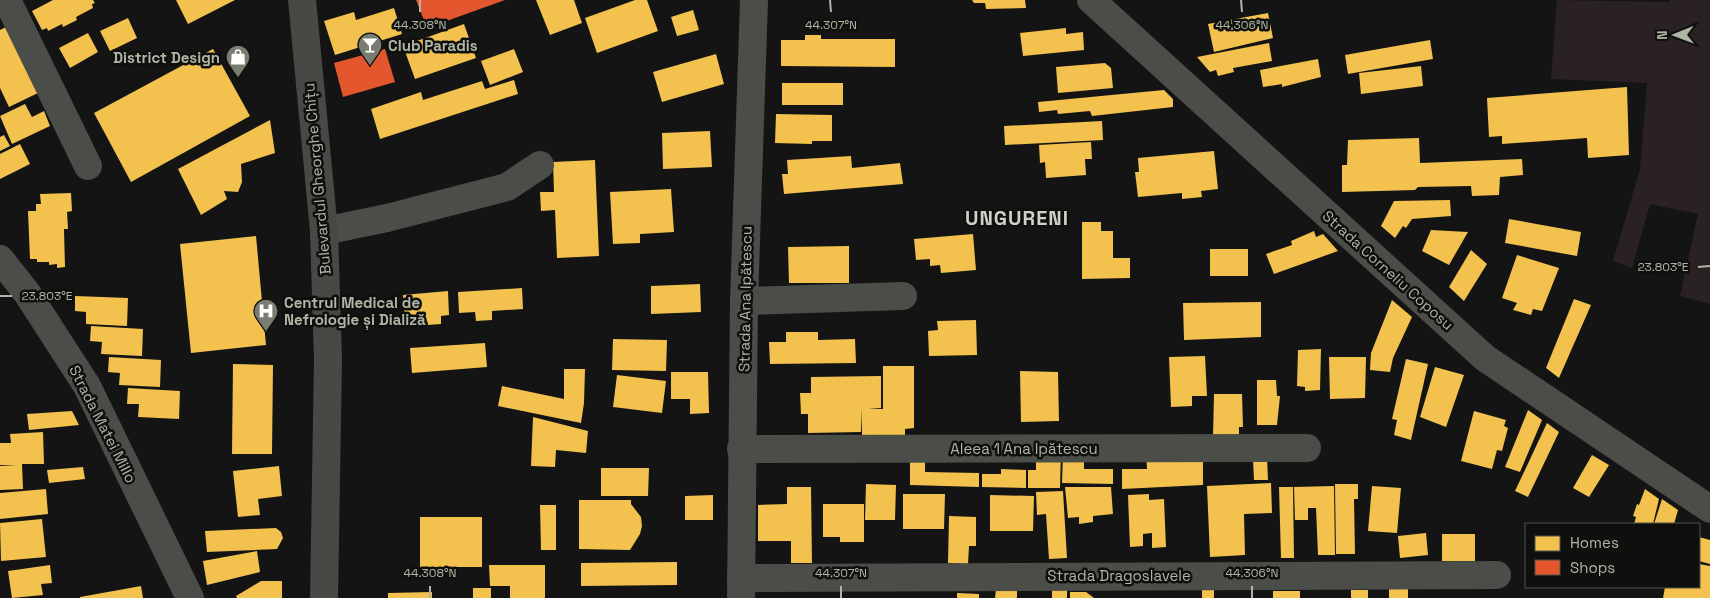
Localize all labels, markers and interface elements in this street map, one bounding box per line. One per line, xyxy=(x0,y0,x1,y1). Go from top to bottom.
north arrow xyxy=(1650,10,1700,60)
text: 44.308°N xyxy=(394,17,447,33)
text: 44.307°N xyxy=(805,17,857,33)
text: 44.306°N xyxy=(1216,17,1268,33)
text: N xyxy=(1653,30,1671,40)
bar icon: Club Paradis xyxy=(357,32,383,66)
place label: Club Paradis xyxy=(388,36,478,55)
shop icon: District Design xyxy=(225,44,251,78)
place label: District Design xyxy=(113,48,220,67)
street label: Bulevardul Gheorghe Chițu xyxy=(299,82,335,276)
district label: UNGURENI xyxy=(965,205,1069,231)
street label: Strada Corneliu Coposu xyxy=(1318,206,1458,334)
street label: Strada Ana Ipătescu xyxy=(734,226,756,372)
text: 23.803°E xyxy=(1637,259,1689,275)
text: 23.803°E xyxy=(21,288,73,304)
place label: Centrul Medical de Nefrologie și Dializă xyxy=(284,293,426,330)
hospital icon: Centrul Medical de Nefrologie și Dializă xyxy=(253,298,279,332)
street label: Strada Matei Millo xyxy=(65,362,141,486)
street label: Aleea 1 Ana Ipătescu xyxy=(950,439,1098,458)
legend xyxy=(1525,523,1700,588)
text: Homes xyxy=(1570,533,1619,552)
text: Shops xyxy=(1570,558,1615,577)
text: 44.308°N xyxy=(404,565,457,581)
text: 44.307°N xyxy=(815,565,867,581)
text: 44.306°N xyxy=(1226,565,1278,581)
street label: Strada Dragoslavele xyxy=(1047,566,1191,585)

